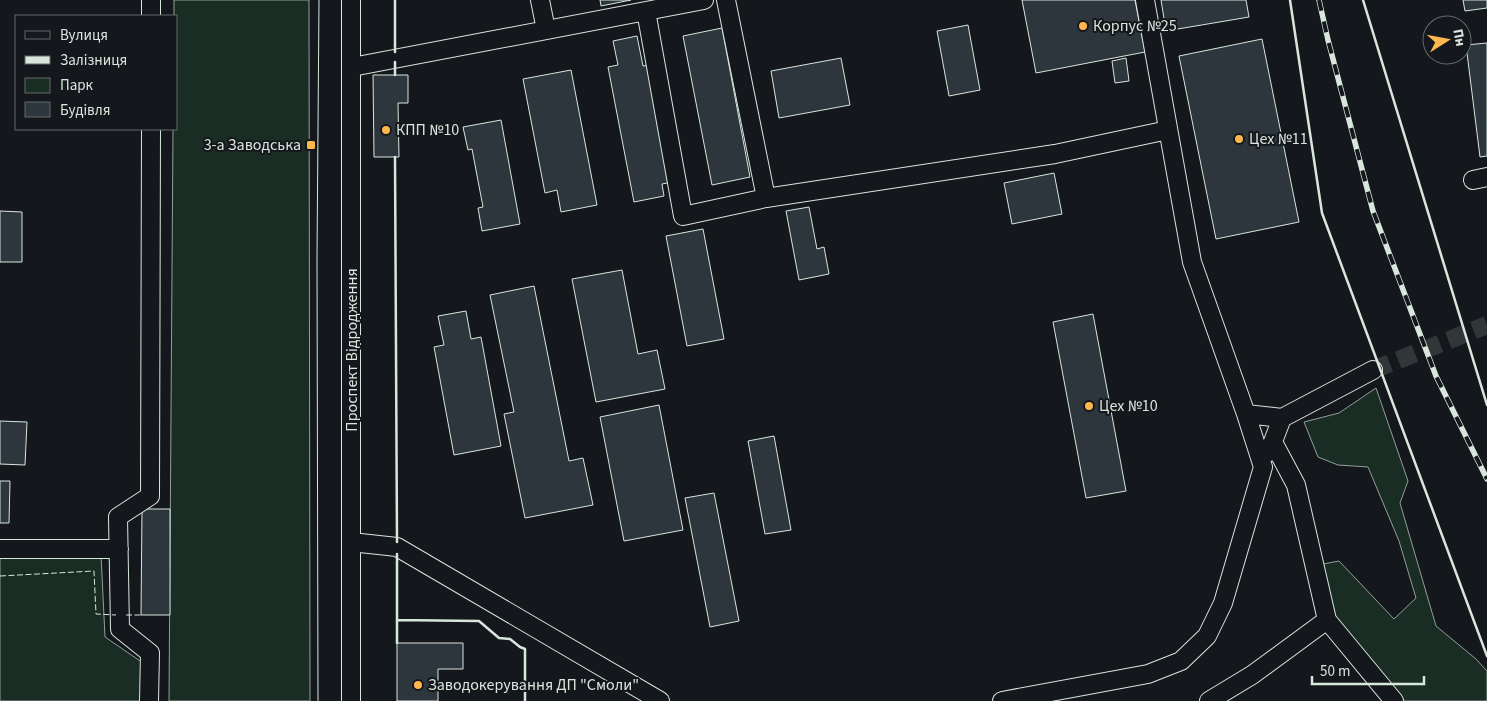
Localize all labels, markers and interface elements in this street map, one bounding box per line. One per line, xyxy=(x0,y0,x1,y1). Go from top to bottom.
legend xyxy=(15,15,178,130)
place label: Корпус №25 xyxy=(1093,15,1177,37)
north arrow xyxy=(1422,15,1472,65)
marker: Корпус №25 xyxy=(1077,20,1089,32)
text: Вулиця xyxy=(60,25,108,46)
text: Пн xyxy=(1447,27,1470,48)
text: Залізниця xyxy=(60,50,127,71)
text: Парк xyxy=(60,75,94,96)
text: Будівля xyxy=(60,100,110,121)
place label: КПП №10 xyxy=(396,119,459,141)
marker: КПП №10 xyxy=(380,124,392,136)
place label: Цех №11 xyxy=(1249,128,1308,150)
marker: Цех №11 xyxy=(1233,133,1245,145)
place label: 3-а Заводська xyxy=(204,134,301,156)
marker: 3-а Заводська xyxy=(305,139,317,151)
street label: Проспект Відродження xyxy=(341,268,363,432)
place label: Цех №10 xyxy=(1099,395,1158,417)
marker: Цех №10 xyxy=(1083,400,1095,412)
scale bar xyxy=(1312,654,1424,686)
text: 50 m xyxy=(1320,661,1350,682)
place label: Заводокерування ДП "Смоли" xyxy=(428,674,639,696)
marker: Заводокерування ДП "Смоли" xyxy=(412,679,424,691)

